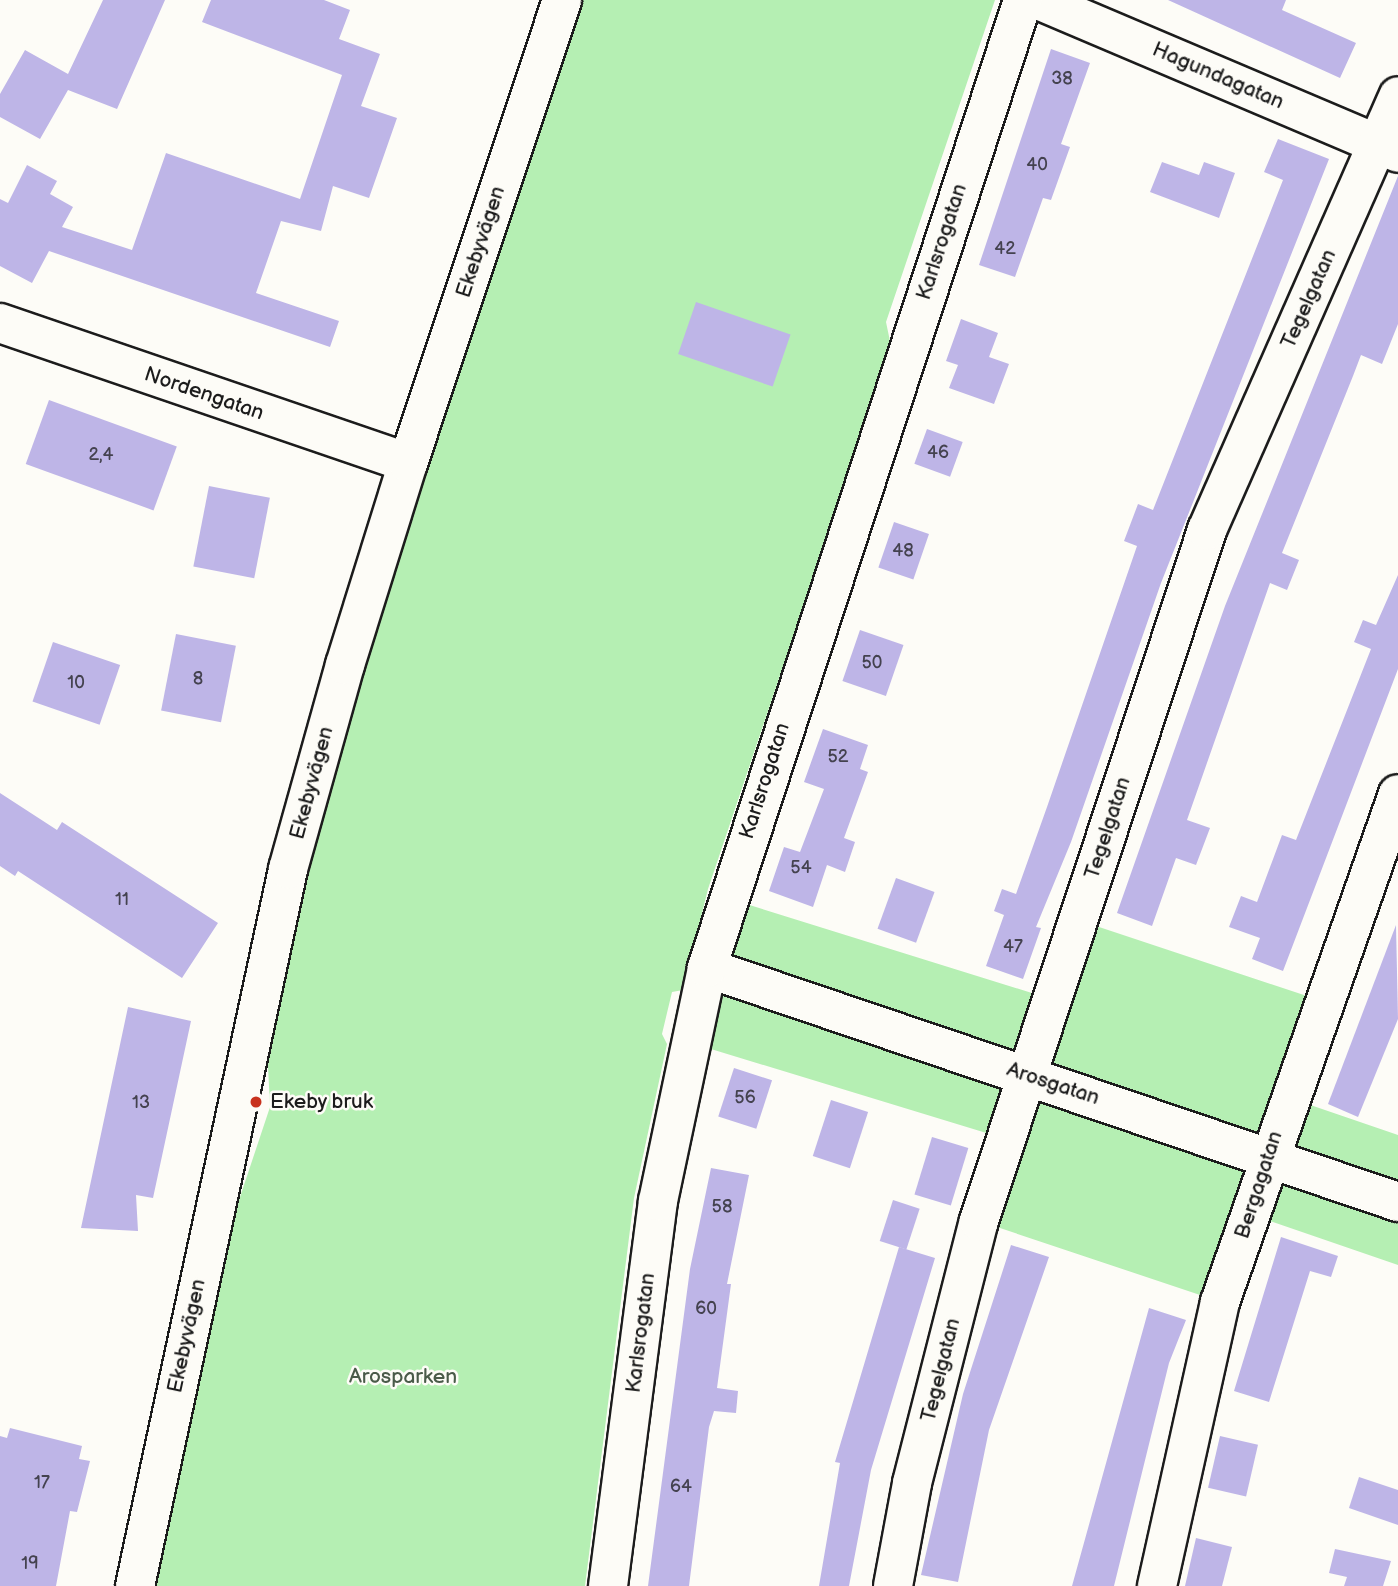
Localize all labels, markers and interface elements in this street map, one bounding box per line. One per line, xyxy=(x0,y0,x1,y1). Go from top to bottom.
street label: Hagundagatan xyxy=(1148,37,1288,115)
house number: 38 xyxy=(1051,68,1073,90)
house number: 40 xyxy=(1026,154,1048,176)
street label: Karlsrogatan xyxy=(911,181,973,303)
street label: Ekebyvägen xyxy=(451,183,511,301)
house number: 42 xyxy=(994,238,1016,260)
street label: Tegelgatan xyxy=(1276,246,1342,352)
street label: Nordengatan xyxy=(141,362,267,426)
house number: 46 xyxy=(927,442,949,464)
house number: 2,4 xyxy=(89,444,113,466)
house number: 48 xyxy=(892,540,914,562)
house number: 50 xyxy=(862,652,882,674)
house number: 8 xyxy=(193,668,203,690)
house number: 10 xyxy=(67,672,85,694)
street label: Karlsrogatan xyxy=(734,720,796,842)
street label: Ekebyvägen xyxy=(285,724,339,842)
house number: 52 xyxy=(828,746,848,768)
street label: Tegelgatan xyxy=(1080,774,1136,882)
house number: 54 xyxy=(790,857,812,879)
house number: 11 xyxy=(115,889,129,911)
house number: 47 xyxy=(1003,936,1023,958)
street label: Arosgatan xyxy=(1003,1057,1103,1111)
house number: 56 xyxy=(734,1087,756,1109)
place label: Ekeby bruk xyxy=(270,1089,374,1115)
house number: 13 xyxy=(132,1092,150,1114)
marker: Ekeby bruk xyxy=(248,1094,264,1110)
street label: Bergagatan xyxy=(1230,1128,1288,1242)
house number: 58 xyxy=(712,1196,732,1218)
street label: Karlsrogatan xyxy=(621,1272,661,1394)
street label: Ekebyvägen xyxy=(163,1277,211,1395)
house number: 60 xyxy=(695,1298,717,1320)
street label: Tegelgatan xyxy=(916,1316,966,1424)
park label: Arosparken xyxy=(349,1364,457,1390)
house number: 17 xyxy=(34,1472,50,1494)
house number: 64 xyxy=(670,1476,692,1498)
house number: 19 xyxy=(21,1553,39,1575)

